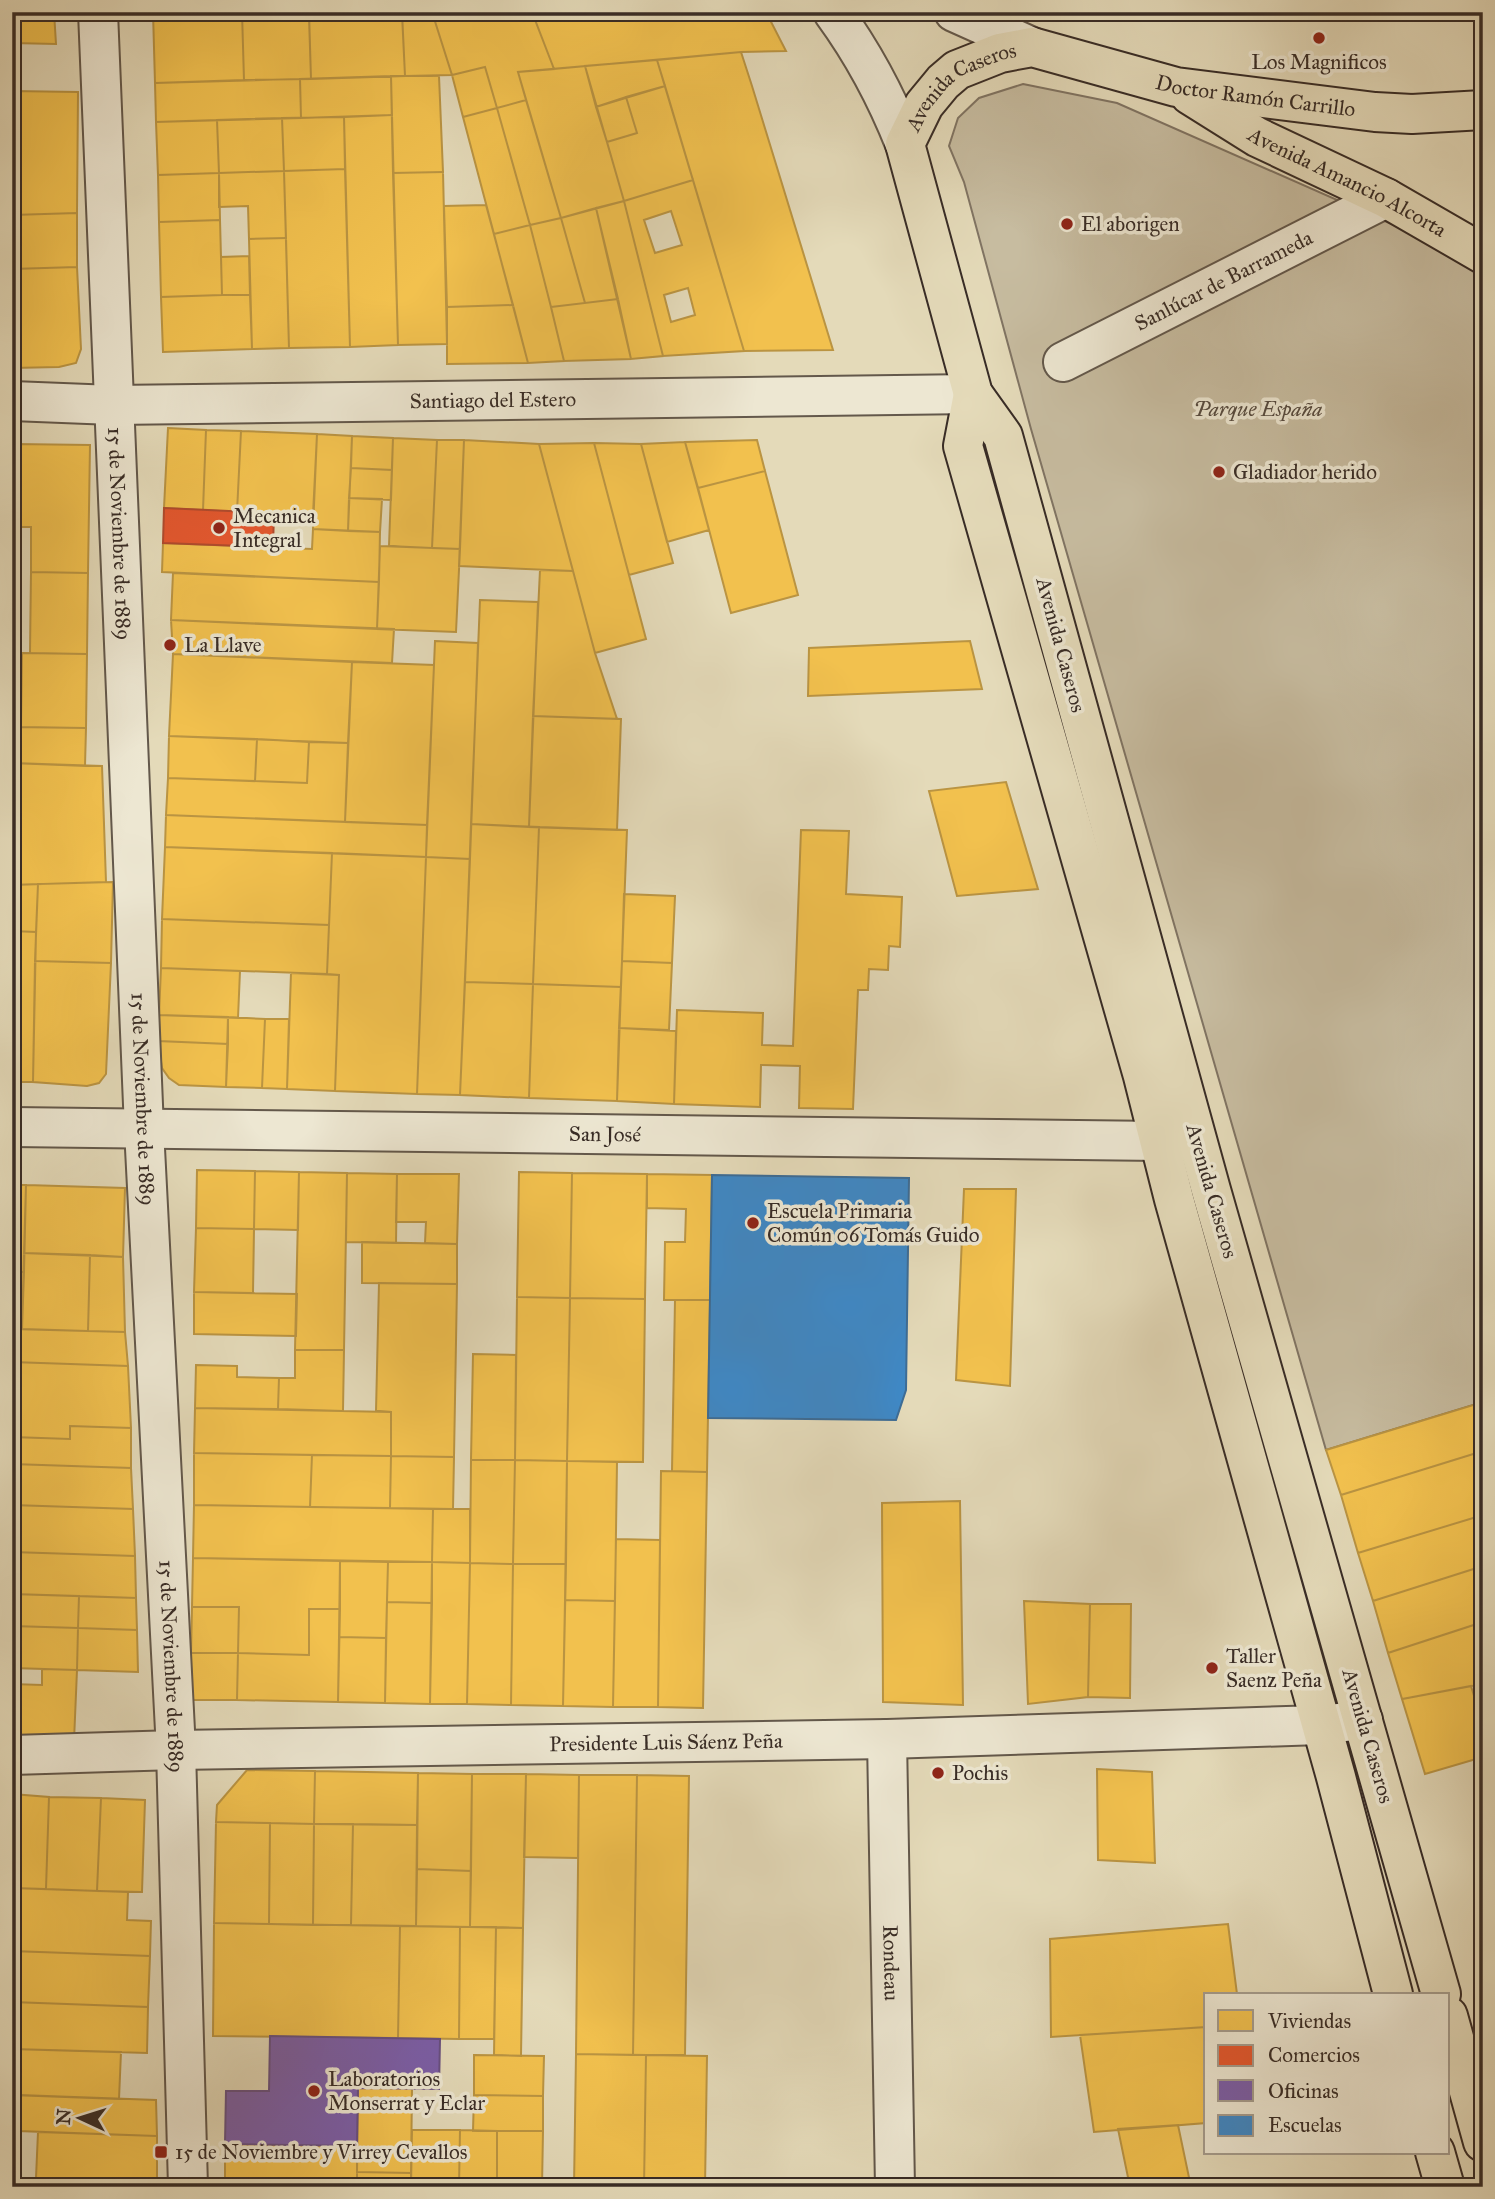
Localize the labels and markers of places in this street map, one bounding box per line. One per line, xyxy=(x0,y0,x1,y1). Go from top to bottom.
marker: Los Magnificos xyxy=(1311,30,1327,46)
place label: Los Magnificos xyxy=(1251,49,1387,75)
place label: El aborigen xyxy=(1081,211,1180,237)
marker: El aborigen xyxy=(1059,216,1075,232)
place label: Gladiador herido xyxy=(1233,459,1377,485)
marker: Gladiador herido xyxy=(1211,464,1227,480)
place label: Mecanica Integral xyxy=(233,503,316,553)
marker: Mecanica Integral xyxy=(211,520,227,536)
place label: La Llave xyxy=(184,632,262,658)
marker: La Llave xyxy=(162,637,178,653)
place label: Escuela Primaria Común 06 Tomás Guido xyxy=(767,1198,980,1248)
marker: Escuela Primaria Común 06 Tomás Guido xyxy=(745,1215,761,1231)
place label: Taller Saenz Peña xyxy=(1226,1643,1322,1693)
marker: Taller Saenz Peña xyxy=(1204,1660,1220,1676)
place label: Pochis xyxy=(952,1760,1008,1786)
marker: Pochis xyxy=(930,1765,946,1781)
place label: Laboratorios Monserrat y Eclar xyxy=(328,2066,485,2116)
marker: Laboratorios Monserrat y Eclar xyxy=(306,2083,322,2099)
place label: 15 de Noviembre y Virrey Cevallos xyxy=(175,2139,467,2165)
marker: 15 de Noviembre y Virrey Cevallos xyxy=(153,2144,169,2160)

